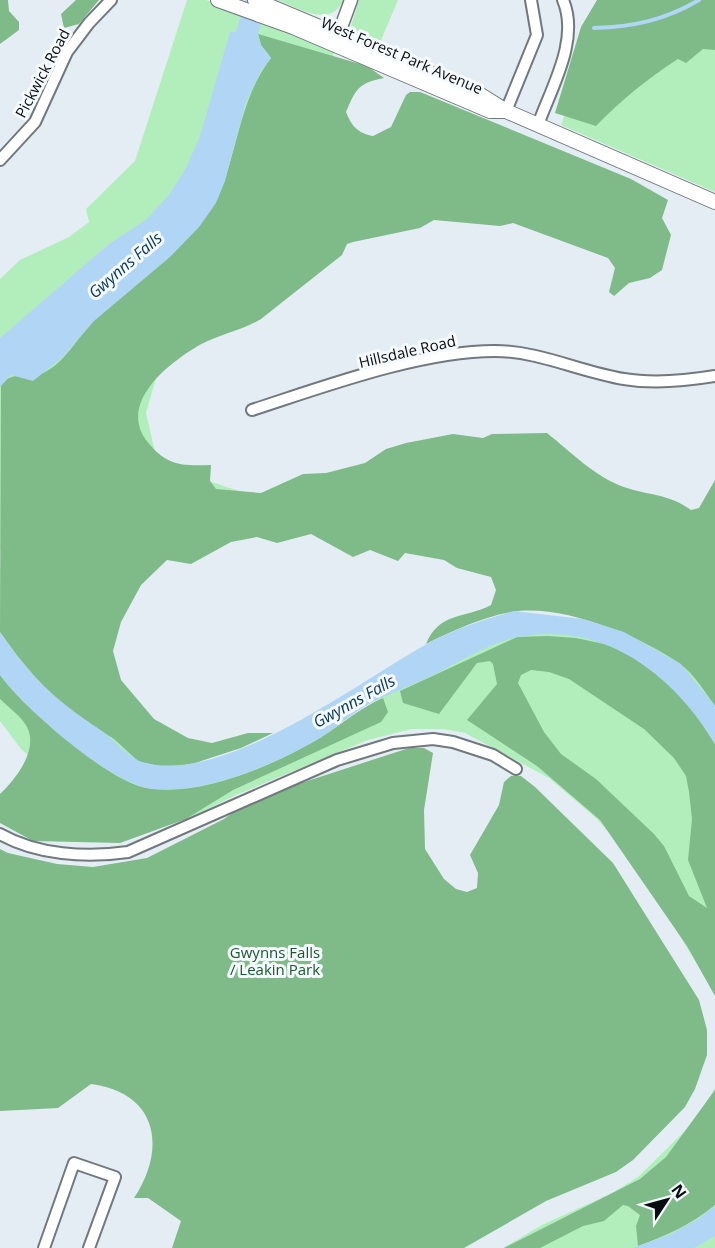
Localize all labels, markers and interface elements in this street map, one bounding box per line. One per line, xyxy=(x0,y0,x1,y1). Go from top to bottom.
street label: West Forest Park Avenue xyxy=(318,12,486,98)
street label: Pickwick Road xyxy=(10,25,74,121)
water label: Gwynns Falls xyxy=(83,227,167,303)
street label: Hillsdale Road xyxy=(357,330,457,372)
water label: Gwynns Falls xyxy=(309,669,399,733)
park label: Gwynns Falls / Leakin Park xyxy=(230,942,320,979)
north arrow xyxy=(637,1170,697,1230)
text: N xyxy=(666,1179,692,1203)

